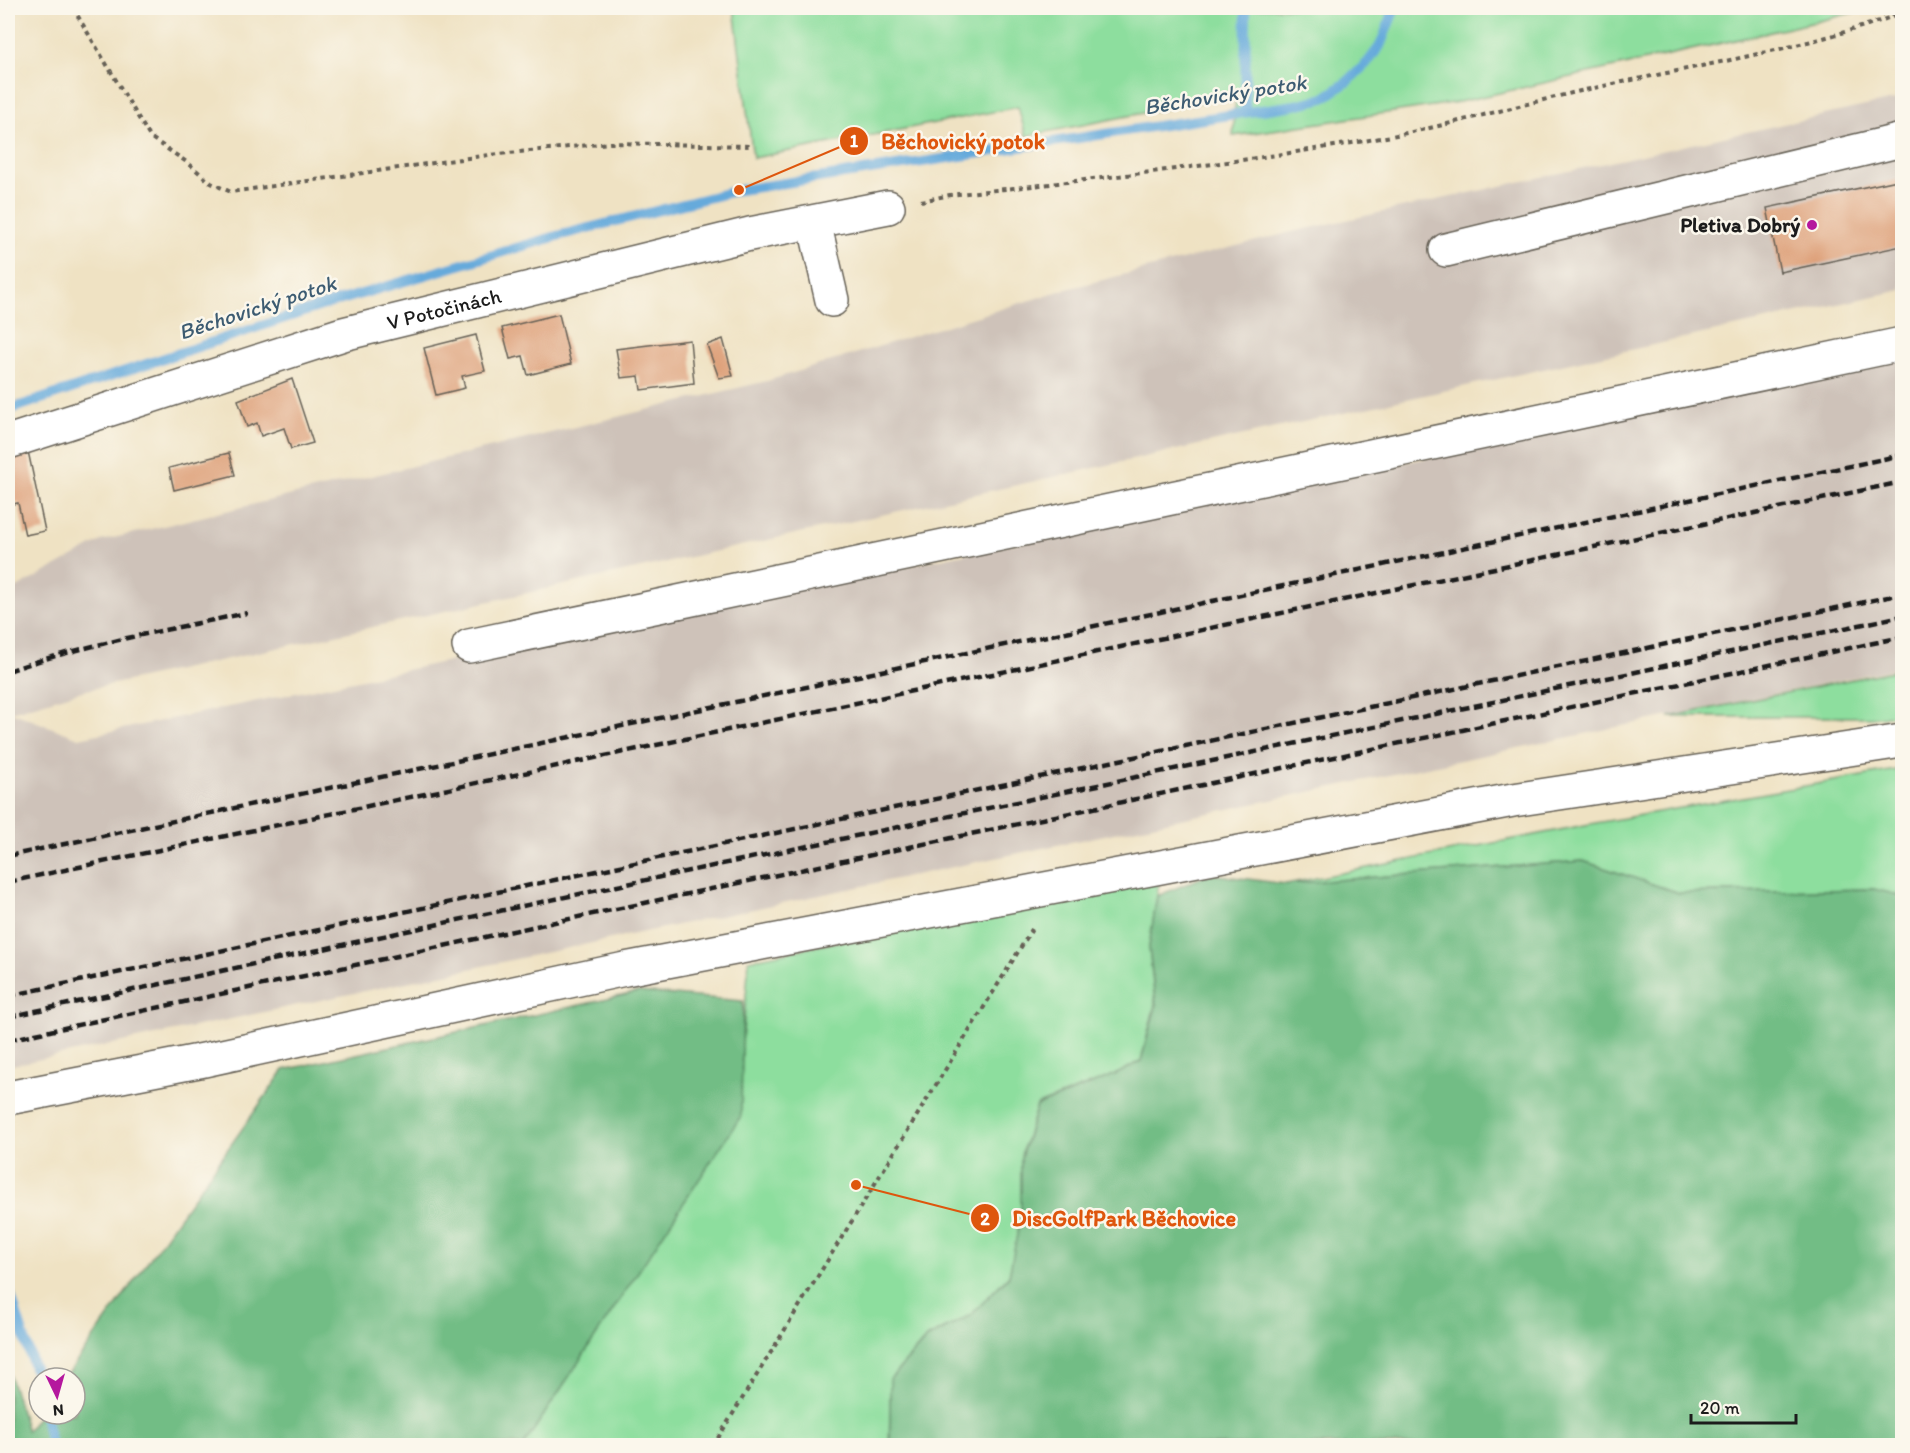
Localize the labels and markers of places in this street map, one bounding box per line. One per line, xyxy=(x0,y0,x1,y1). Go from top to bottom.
callout: Běchovický potok xyxy=(839,121,1057,161)
place label: Pletiva Dobrý xyxy=(1680,212,1800,238)
marker: Pletiva Dobrý xyxy=(1805,218,1819,232)
callout: DiscGolfPark Běchovice xyxy=(970,1198,1248,1238)

